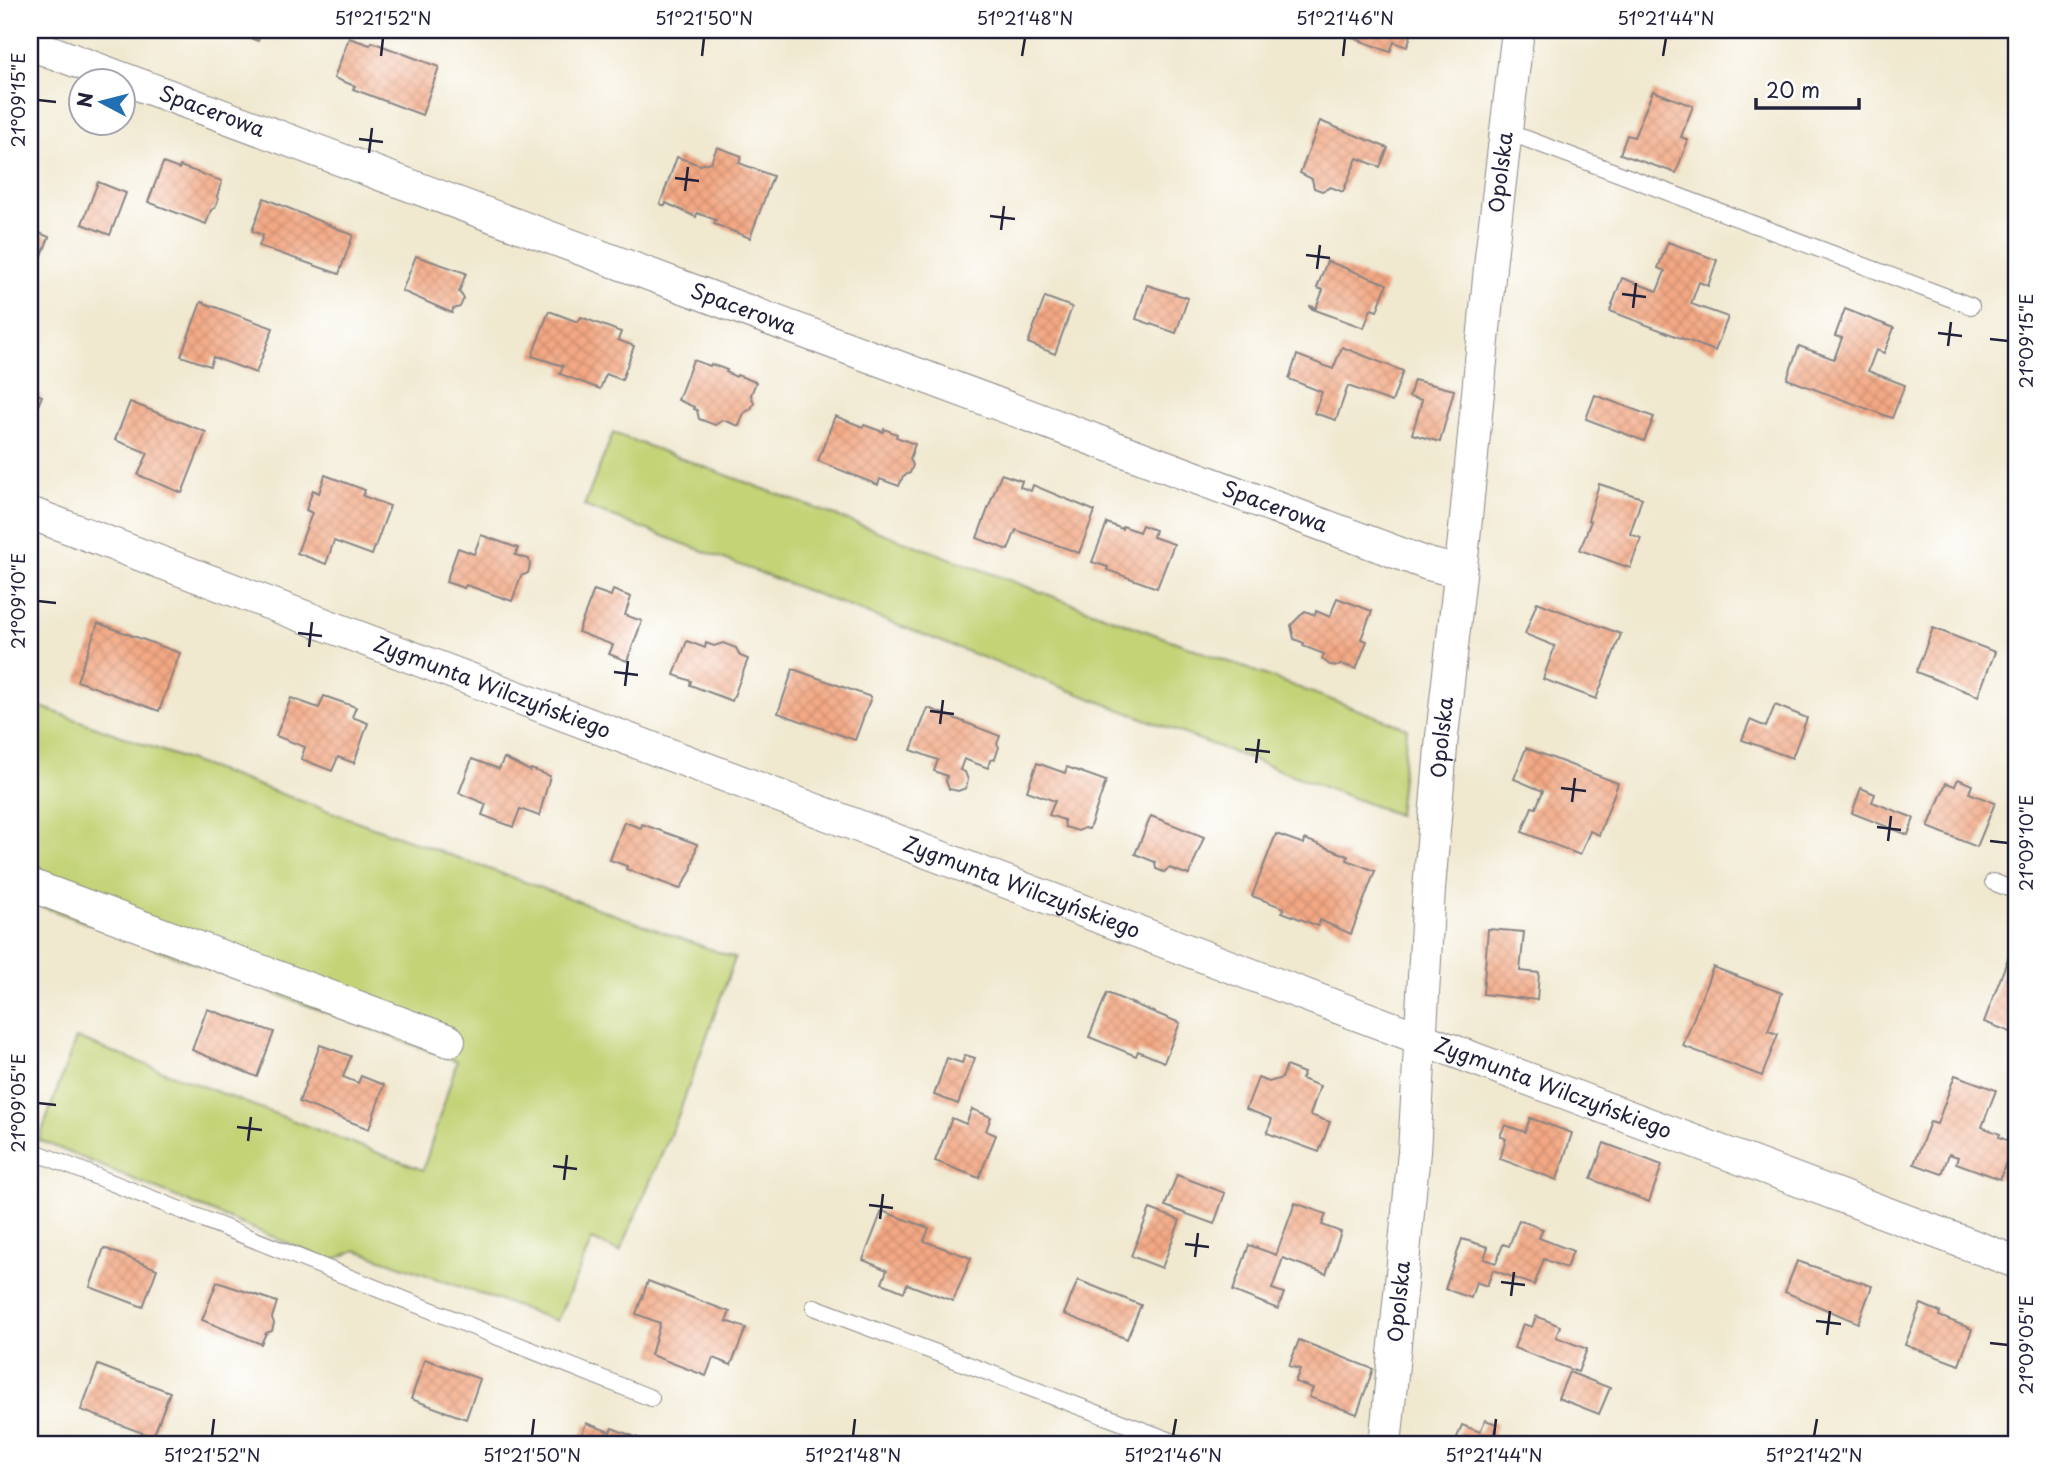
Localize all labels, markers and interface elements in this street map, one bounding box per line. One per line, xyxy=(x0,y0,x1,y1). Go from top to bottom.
text: 51°21'52"N xyxy=(334,4,432,31)
text: 51°21'50"N xyxy=(655,4,753,31)
text: 51°21'48"N xyxy=(977,4,1073,31)
text: 51°21'46"N xyxy=(1296,4,1394,31)
text: 51°21'44"N xyxy=(1617,4,1715,31)
text: 21°09'15"E xyxy=(4,53,31,148)
north arrow xyxy=(66,66,136,136)
scale bar xyxy=(1756,66,1859,110)
text: 20 m xyxy=(1766,73,1820,105)
street label: Spacerowa xyxy=(155,75,270,144)
text: N xyxy=(69,91,99,109)
street label: Opolska xyxy=(1478,130,1520,215)
street label: Spacerowa xyxy=(687,273,801,342)
text: 21°09'15"E xyxy=(2012,294,2039,389)
street label: Spacerowa xyxy=(1218,471,1333,539)
text: 21°09'10"E xyxy=(4,553,31,649)
street label: Zygmunta Wilczyńskiego xyxy=(370,626,616,745)
street label: Opolska xyxy=(1420,695,1460,779)
text: 21°09'10"E xyxy=(2012,795,2039,891)
street label: Zygmunta Wilczyńskiego xyxy=(899,826,1146,945)
street label: Zygmunta Wilczyńskiego xyxy=(1430,1027,1677,1146)
text: 21°09'05"E xyxy=(4,1053,31,1153)
street label: Opolska xyxy=(1377,1259,1417,1344)
text: 21°09'05"E xyxy=(2012,1295,2039,1395)
text: 51°21'52"N xyxy=(163,1441,261,1468)
text: 51°21'50"N xyxy=(483,1441,581,1468)
text: 51°21'48"N xyxy=(805,1441,901,1468)
text: 51°21'46"N xyxy=(1124,1441,1222,1468)
text: 51°21'44"N xyxy=(1445,1441,1543,1468)
text: 51°21'42"N xyxy=(1765,1441,1863,1468)

